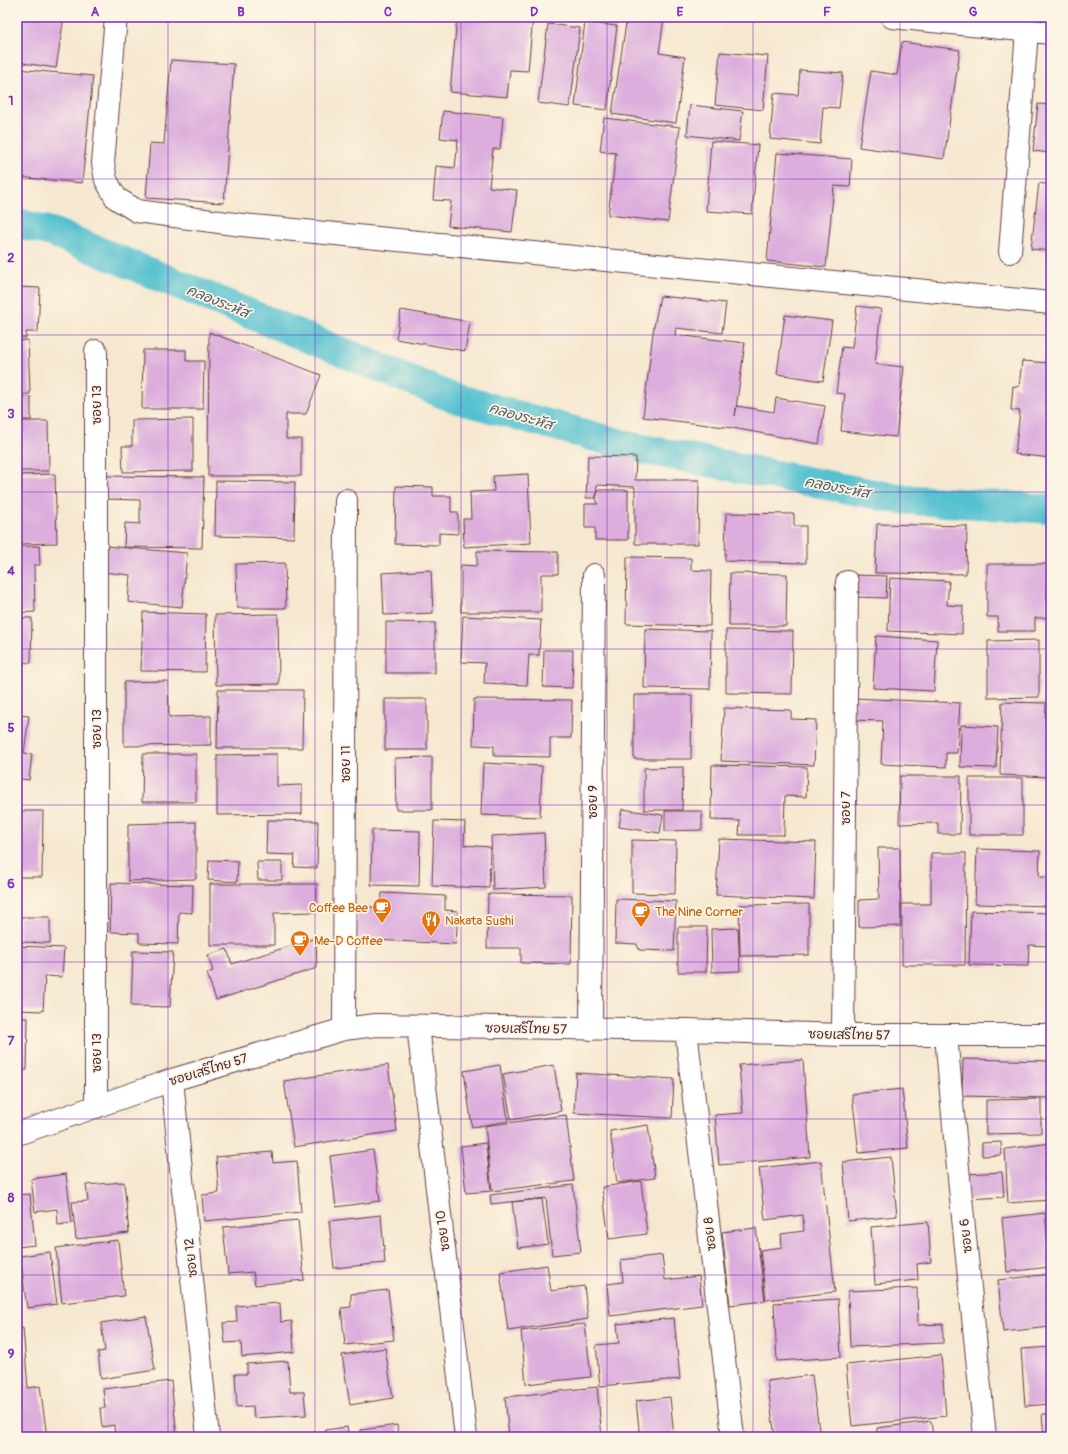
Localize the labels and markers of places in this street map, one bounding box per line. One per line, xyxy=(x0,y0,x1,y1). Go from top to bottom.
cafe icon: Coffee Bee xyxy=(371,896,393,924)
place label: Coffee Bee xyxy=(309,900,369,916)
cafe icon: The Nine Corner xyxy=(630,900,652,928)
place label: The Nine Corner xyxy=(655,904,744,920)
restaurant icon: Nakata Sushi xyxy=(420,909,442,937)
place label: Nakata Sushi xyxy=(445,913,513,929)
cafe icon: Me-D Coffee xyxy=(289,929,311,957)
place label: Me-D Coffee xyxy=(314,933,383,949)

